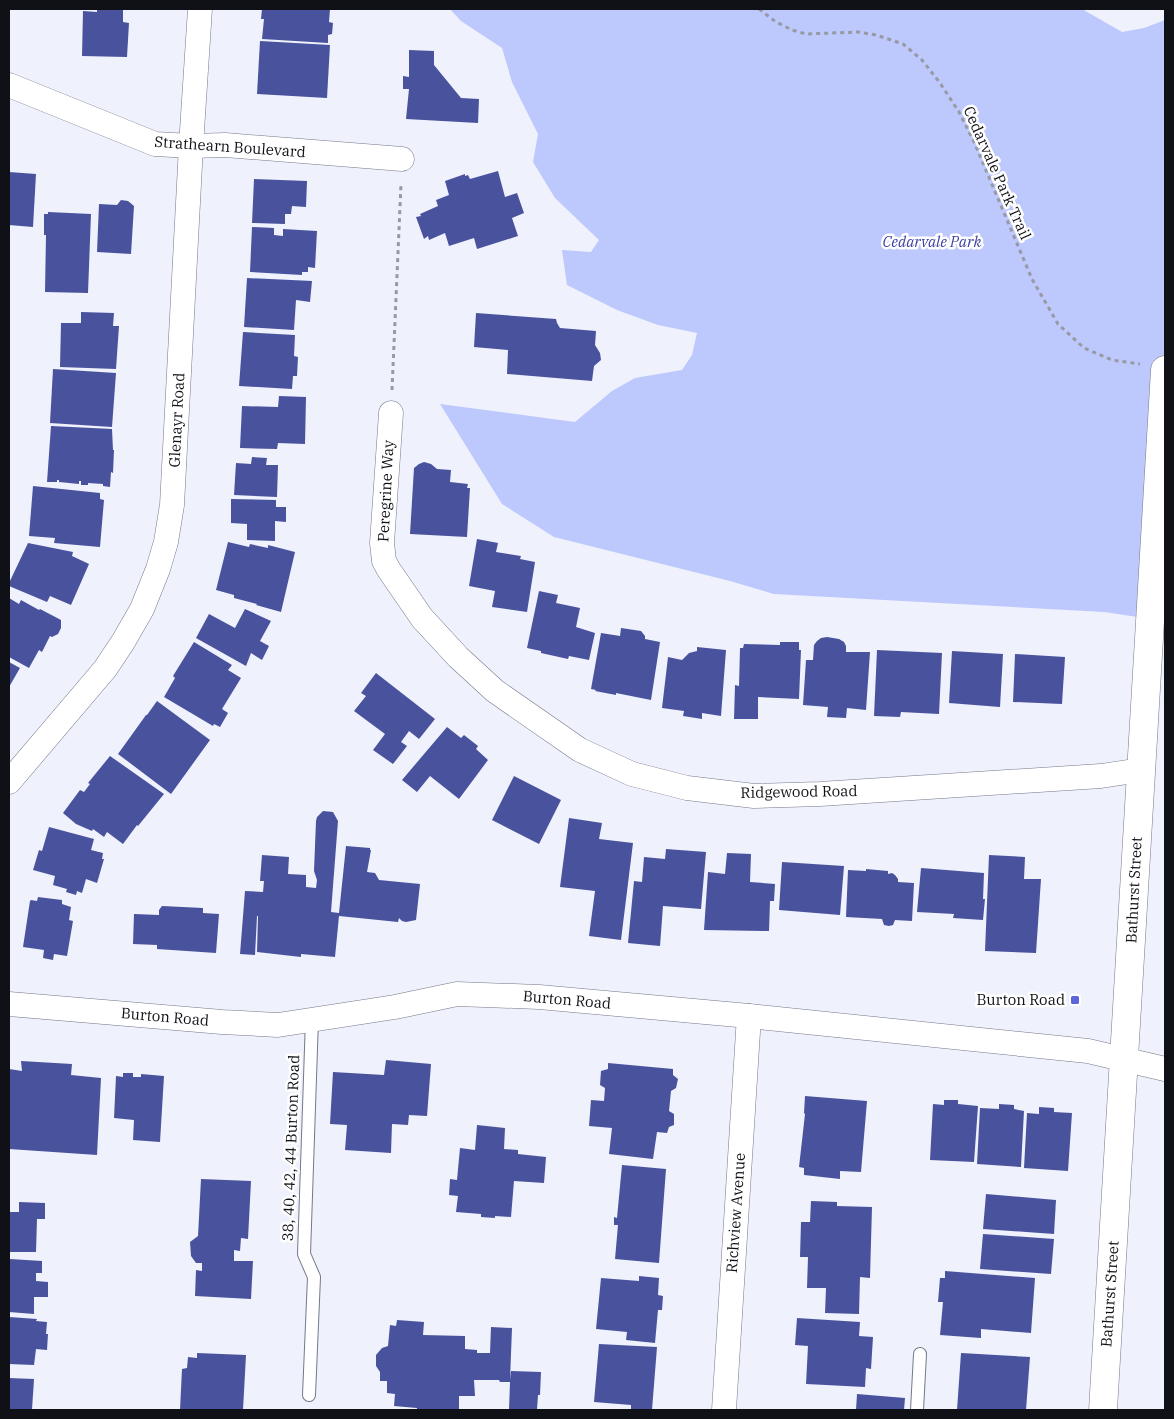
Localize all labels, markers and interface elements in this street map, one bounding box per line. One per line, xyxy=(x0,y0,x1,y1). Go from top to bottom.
street label: Cedarvale Park Trail xyxy=(959,103,1035,242)
street label: Strathearn Boulevard xyxy=(154,132,306,161)
park label: Cedarvale Park xyxy=(883,232,981,251)
street label: Glenayr Road xyxy=(165,372,188,468)
street label: Peregrine Way xyxy=(373,439,398,542)
street label: Ridgewood Road xyxy=(740,781,858,802)
street label: Bathurst Street xyxy=(1121,836,1146,944)
street label: Burton Road xyxy=(522,986,612,1013)
place label: Burton Road xyxy=(976,990,1065,1009)
marker: Burton Road xyxy=(1069,994,1081,1006)
street label: Burton Road xyxy=(120,1003,210,1030)
street label: 38, 40, 42, 44 Burton Road xyxy=(278,1054,303,1242)
street label: Richview Avenue xyxy=(722,1152,749,1274)
street label: Bathurst Street xyxy=(1096,1240,1123,1348)

